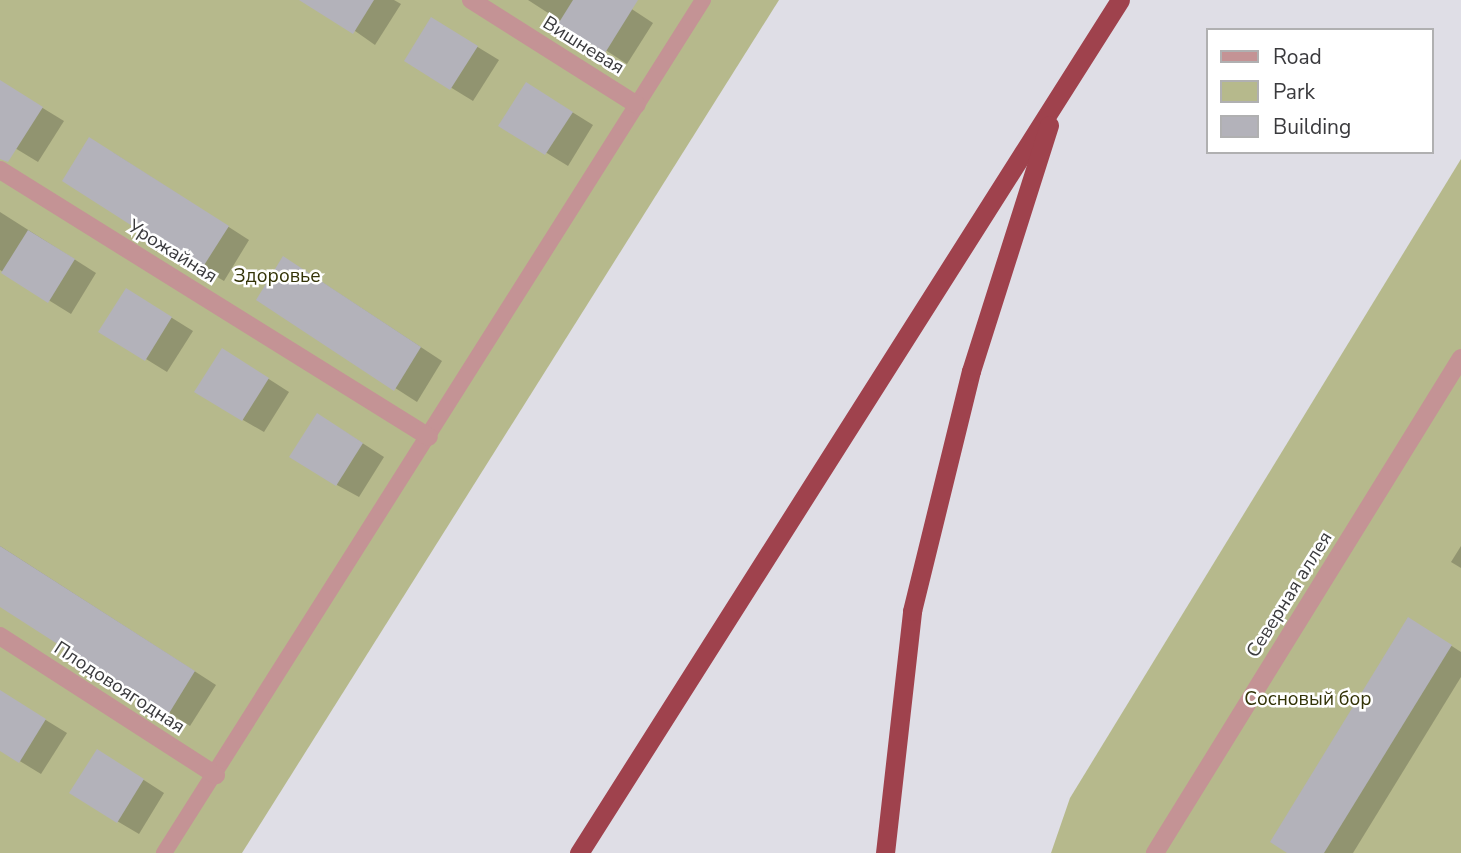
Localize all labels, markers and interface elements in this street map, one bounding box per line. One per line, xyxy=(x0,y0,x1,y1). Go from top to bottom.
street label: Вишневая xyxy=(538,12,628,80)
legend xyxy=(1206,28,1433,154)
text: Road xyxy=(1273,43,1322,71)
text: Park xyxy=(1273,78,1315,106)
text: Building xyxy=(1273,113,1351,141)
street label: Урожайная xyxy=(123,216,221,288)
park label: Здоровье xyxy=(233,266,321,288)
street label: Северная аллея xyxy=(1242,528,1338,662)
street label: Плодовоягодная xyxy=(49,637,189,739)
park label: Сосновый бор xyxy=(1244,689,1372,711)

